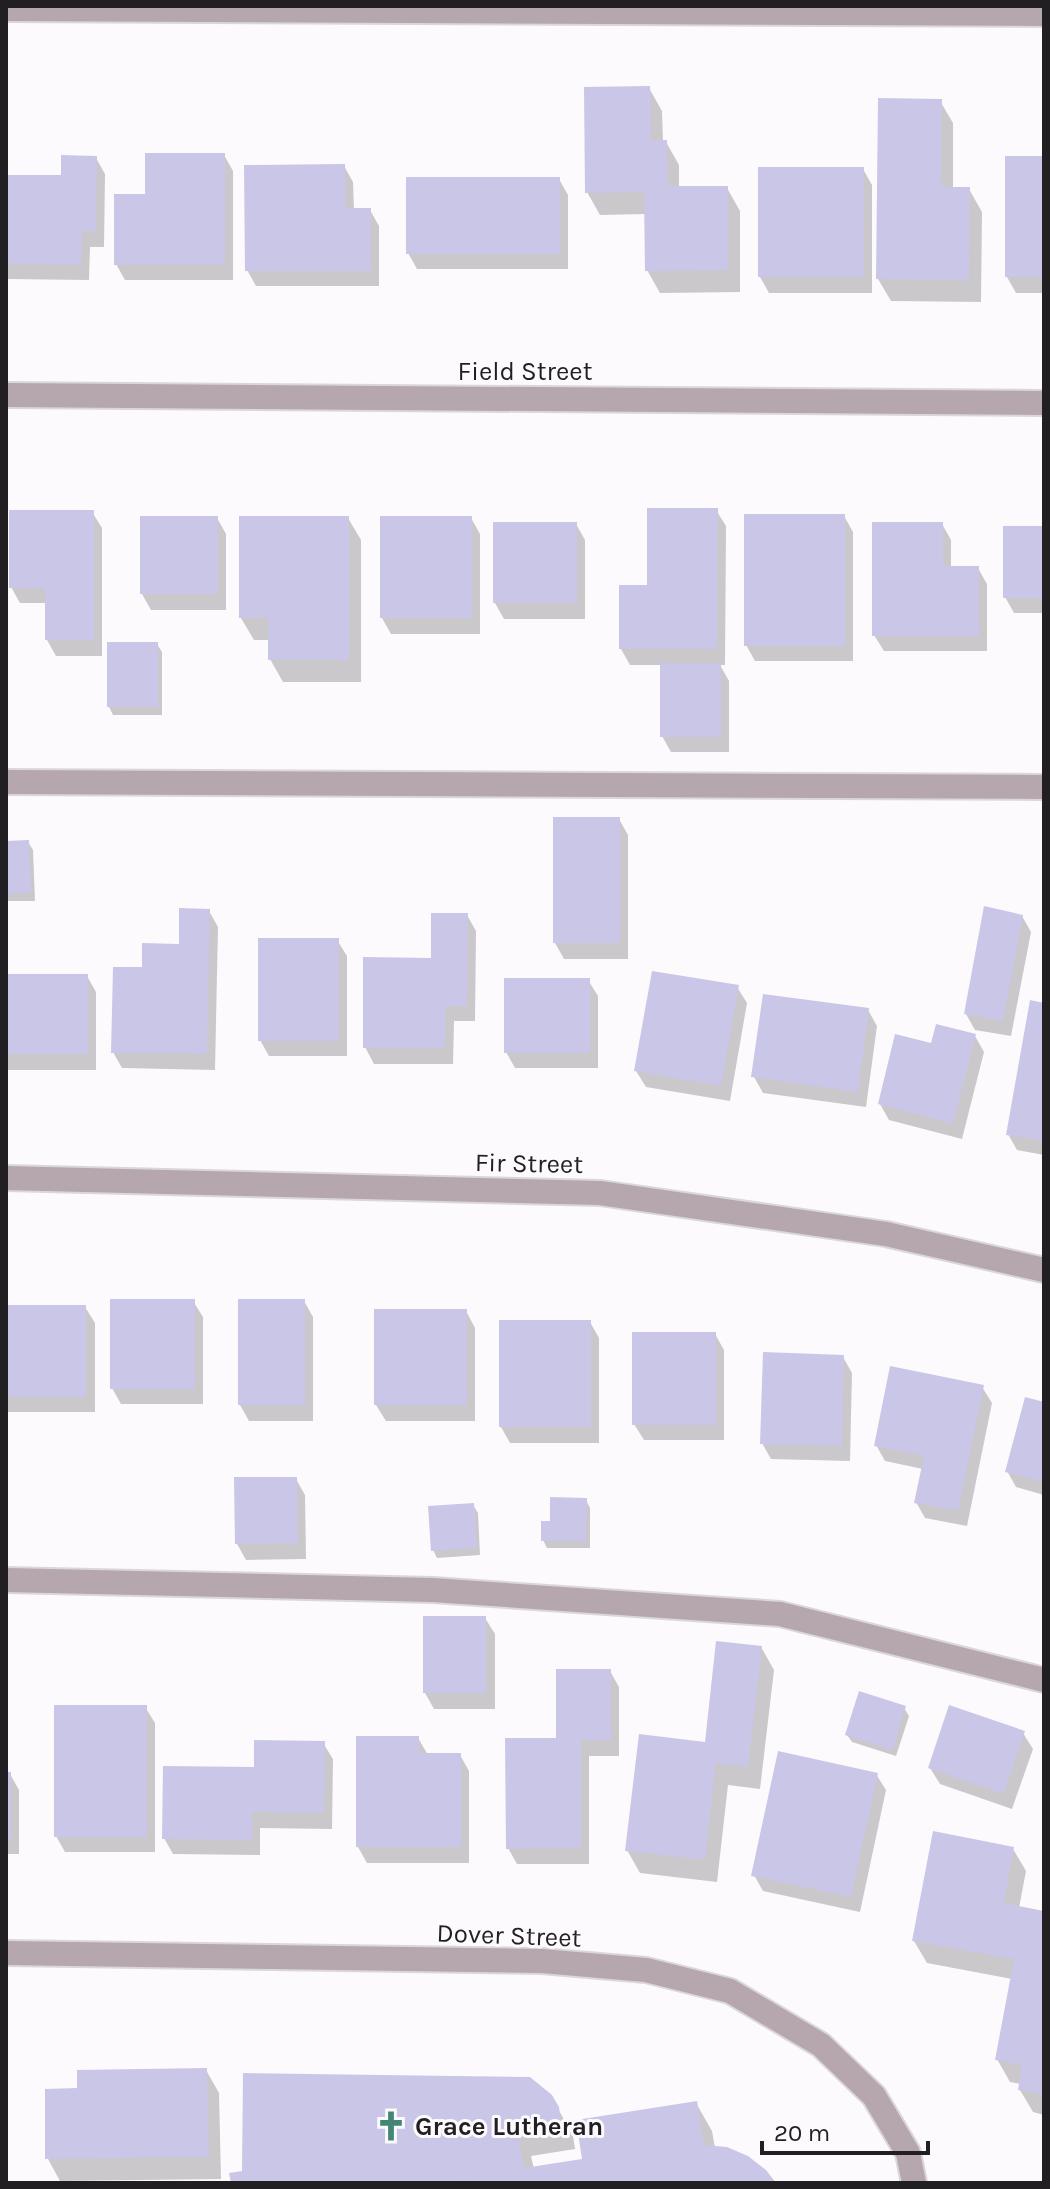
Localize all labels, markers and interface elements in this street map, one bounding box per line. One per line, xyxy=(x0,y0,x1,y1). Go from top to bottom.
street label: Field Street xyxy=(458,356,593,387)
street label: Fir Street xyxy=(475,1147,584,1180)
street label: Dover Street xyxy=(436,1917,582,1954)
scale bar xyxy=(762,2105,928,2155)
church icon: Grace Lutheran xyxy=(374,2109,408,2143)
place label: Grace Lutheran xyxy=(415,2111,603,2142)
text: 20 m xyxy=(774,2119,830,2147)

